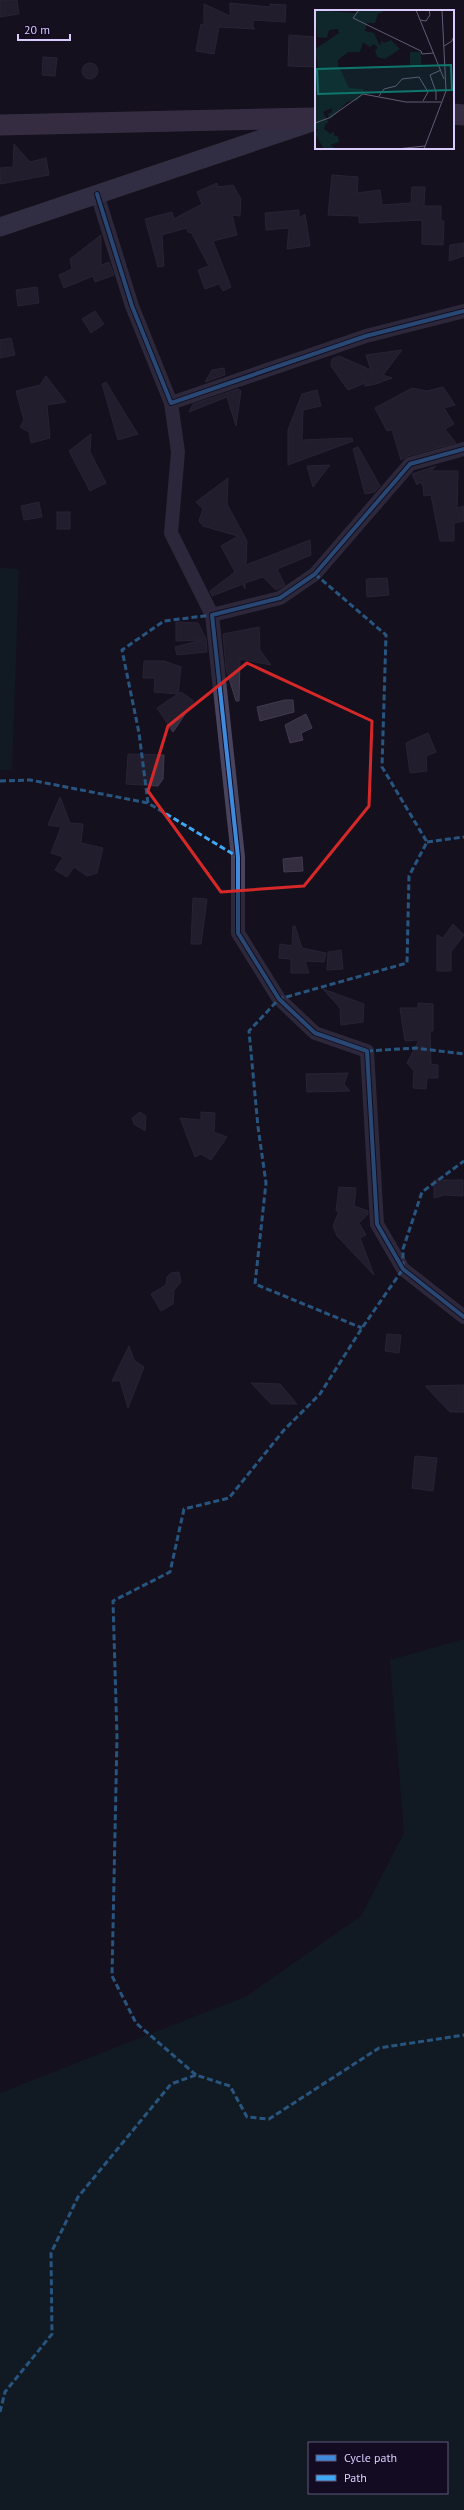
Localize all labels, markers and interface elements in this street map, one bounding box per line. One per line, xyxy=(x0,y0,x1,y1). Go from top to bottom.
inset map xyxy=(315,10,454,149)
scale bar xyxy=(18,16,70,42)
text: 20 m xyxy=(24,22,50,37)
legend xyxy=(308,2442,448,2494)
text: Cycle path xyxy=(344,2450,397,2465)
text: Path xyxy=(344,2470,367,2485)

